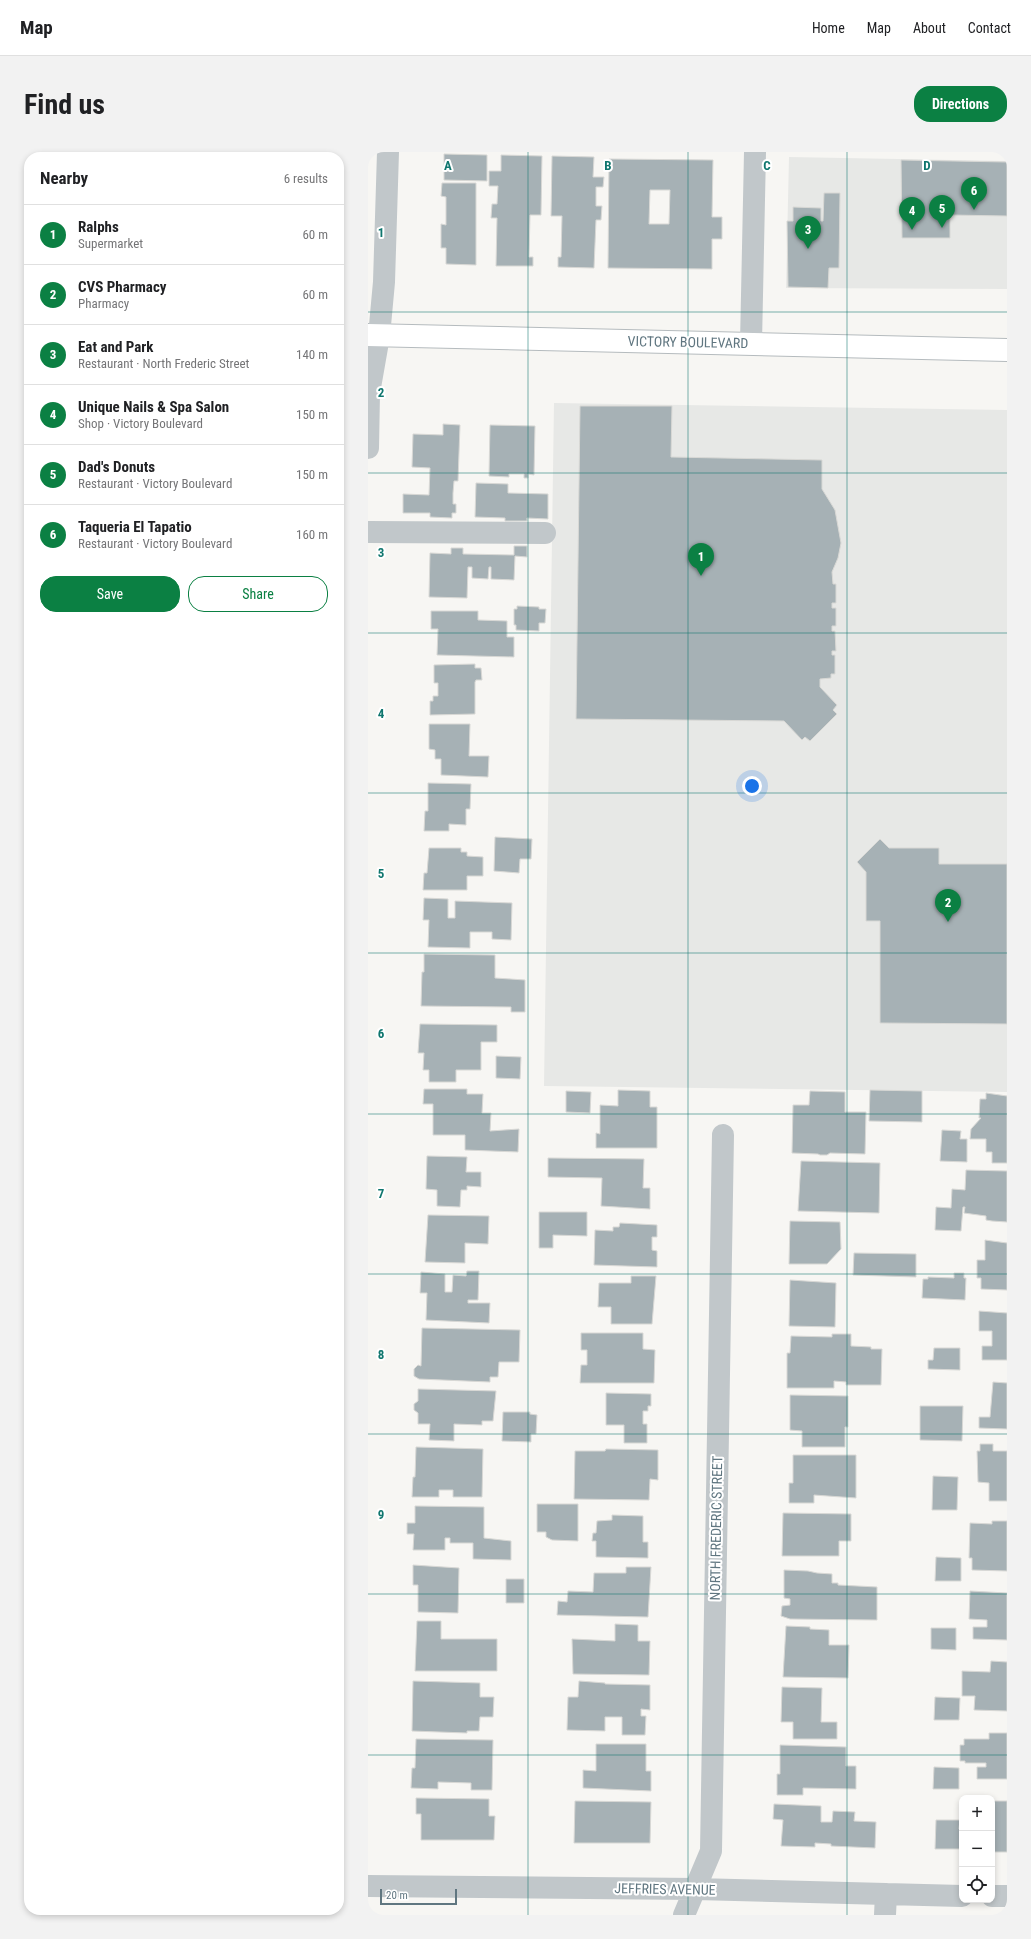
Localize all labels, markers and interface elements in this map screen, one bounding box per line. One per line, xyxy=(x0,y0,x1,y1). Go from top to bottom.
text: Map xyxy=(20,16,53,39)
text: Home xyxy=(812,20,845,36)
text: Map xyxy=(867,20,891,36)
text: About xyxy=(913,20,946,36)
text: Contact xyxy=(968,20,1011,36)
button: Directions xyxy=(914,86,1007,122)
text: Find us xyxy=(24,88,105,121)
text: A xyxy=(444,158,452,173)
text: B xyxy=(604,158,612,173)
text: C xyxy=(763,158,771,173)
text: D xyxy=(923,158,931,173)
text: Nearby xyxy=(40,168,88,188)
text: 6 results xyxy=(284,171,328,186)
pin: 6 xyxy=(961,177,987,210)
pin: 5 xyxy=(929,195,955,228)
pin: 4 xyxy=(899,197,925,230)
pin: 3 xyxy=(795,216,821,249)
text: Ralphs xyxy=(78,218,119,236)
text: 1 xyxy=(378,225,384,240)
text: 1 xyxy=(50,227,56,242)
text: 60 m xyxy=(302,227,328,242)
text: Supermarket xyxy=(78,236,143,251)
text: CVS Pharmacy xyxy=(78,278,166,296)
text: 2 xyxy=(50,287,56,302)
text: 60 m xyxy=(302,287,328,302)
text: Pharmacy xyxy=(78,296,129,311)
street label: VICTORY BOULEVARD xyxy=(628,333,748,351)
text: Eat and Park xyxy=(78,338,153,356)
text: 3 xyxy=(50,347,56,362)
text: 140 m xyxy=(296,347,328,362)
text: Restaurant · North Frederic Street xyxy=(78,356,249,371)
text: 2 xyxy=(378,385,385,400)
text: Unique Nails & Spa Salon xyxy=(78,398,229,416)
text: 4 xyxy=(50,407,56,422)
text: 150 m xyxy=(296,407,328,422)
text: Shop · Victory Boulevard xyxy=(78,416,203,431)
text: Dad's Donuts xyxy=(78,458,155,476)
text: 5 xyxy=(50,467,56,482)
text: 150 m xyxy=(296,467,328,482)
text: Restaurant · Victory Boulevard xyxy=(78,476,232,491)
text: Taqueria El Tapatio xyxy=(78,518,192,536)
text: 6 xyxy=(50,527,56,542)
text: 160 m xyxy=(296,527,328,542)
text: Restaurant · Victory Boulevard xyxy=(78,536,232,551)
pin: 1 xyxy=(688,543,714,576)
text: 3 xyxy=(378,545,384,560)
button: Save xyxy=(40,576,180,612)
button: Share xyxy=(188,576,328,612)
text: 4 xyxy=(378,706,385,721)
your location xyxy=(742,776,762,796)
text: 5 xyxy=(378,866,385,881)
pin: 2 xyxy=(935,889,961,922)
text: 6 xyxy=(378,1026,385,1041)
text: 7 xyxy=(378,1186,385,1201)
text: 8 xyxy=(378,1347,384,1362)
street label: NORTH FREDERIC STREET xyxy=(707,1456,725,1600)
text: 9 xyxy=(378,1507,384,1522)
map controls xyxy=(959,1795,995,1903)
button: + xyxy=(959,1795,995,1831)
button: − xyxy=(959,1831,995,1867)
button: locate xyxy=(959,1867,995,1903)
street label: JEFFRIES AVENUE xyxy=(614,1880,716,1898)
scale bar xyxy=(380,1887,457,1906)
text: 20 m xyxy=(386,1889,408,1902)

